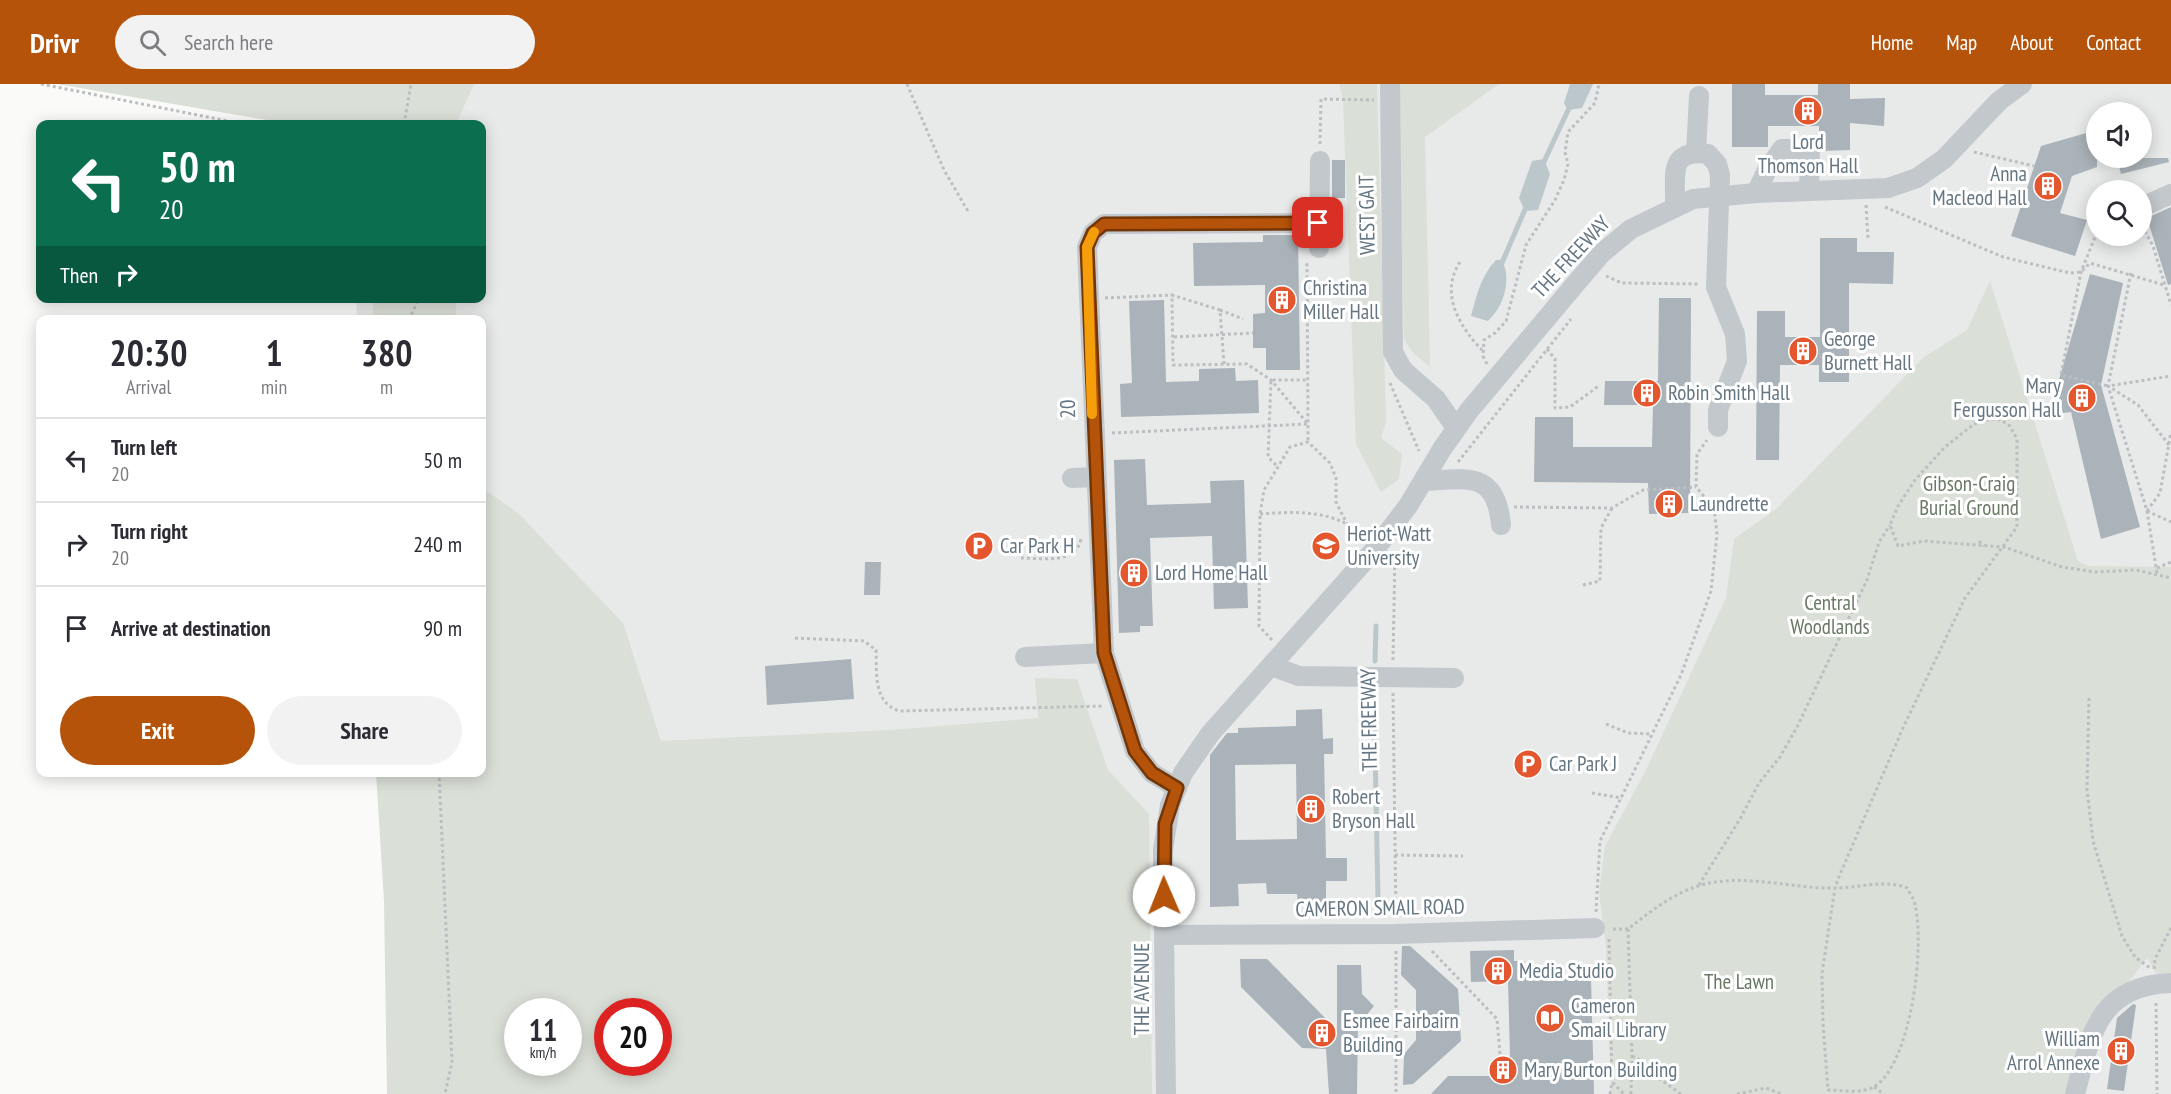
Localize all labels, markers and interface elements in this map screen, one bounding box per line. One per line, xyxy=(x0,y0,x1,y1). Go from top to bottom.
search box xyxy=(115,15,535,69)
text: Drivr xyxy=(30,24,79,61)
icon: search xyxy=(136,26,169,59)
text: Search here xyxy=(184,28,273,56)
text: Home xyxy=(1871,29,1913,56)
text: Map xyxy=(1946,29,1977,56)
text: About xyxy=(2010,29,2053,56)
text: Contact xyxy=(2086,29,2141,56)
building icon: Lord Thomson Hall xyxy=(1792,95,1824,127)
map controls xyxy=(2086,102,2152,246)
button: sound xyxy=(2086,102,2152,168)
place label: Lord Thomson Hall xyxy=(1758,128,1858,179)
text: 50 m xyxy=(159,139,236,194)
icon: left xyxy=(60,144,138,222)
place label: Anna Macleod Hall xyxy=(1932,160,2027,211)
building icon: Anna Macleod Hall xyxy=(2032,170,2064,202)
street label: WEST GAIT xyxy=(1352,174,1381,255)
button: search xyxy=(2086,180,2152,246)
text: 20 xyxy=(159,192,183,226)
pin xyxy=(1292,197,1343,248)
icon: arrive xyxy=(1301,206,1334,239)
street label: THE FREEWAY xyxy=(1526,210,1616,303)
icon: right xyxy=(110,258,143,291)
text: Then xyxy=(60,261,98,289)
place label: Christina Miller Hall xyxy=(1303,274,1379,325)
building icon: Christina Miller Hall xyxy=(1266,284,1298,316)
place label: George Burnett Hall xyxy=(1824,325,1912,376)
text: 20:30 xyxy=(110,329,187,376)
text: 1 xyxy=(265,329,283,376)
text: 380 xyxy=(361,329,412,376)
building icon: George Burnett Hall xyxy=(1787,335,1819,367)
place label: Mary Fergusson Hall xyxy=(1953,372,2061,423)
text: Arrival xyxy=(126,374,171,400)
text: min xyxy=(261,374,287,400)
text: m xyxy=(380,374,393,400)
building icon: Robin Smith Hall xyxy=(1631,377,1663,409)
place label: Robin Smith Hall xyxy=(1668,379,1790,406)
building icon: Mary Fergusson Hall xyxy=(2066,382,2098,414)
street label: 20 xyxy=(1054,399,1081,419)
text: Turn left xyxy=(111,433,177,461)
icon: left xyxy=(60,444,93,477)
text: 50 m xyxy=(423,446,462,474)
text: 20 xyxy=(111,461,129,487)
park label: Gibson-Craig Burial Ground xyxy=(1919,470,2019,521)
building icon: Laundrette xyxy=(1653,488,1685,520)
place label: Laundrette xyxy=(1690,490,1769,517)
text: Turn right xyxy=(111,517,188,545)
place label: Heriot-Watt University xyxy=(1347,520,1431,571)
icon: right xyxy=(60,528,93,561)
text: 240 m xyxy=(413,530,462,558)
parking icon: Car Park H xyxy=(963,530,995,562)
school or university icon: Heriot-Watt University xyxy=(1310,530,1342,562)
place label: Car Park H xyxy=(1000,532,1074,559)
text: 20 xyxy=(111,545,129,571)
building icon: Lord Home Hall xyxy=(1118,557,1150,589)
place label: Lord Home Hall xyxy=(1155,559,1268,586)
park label: Central Woodlands xyxy=(1790,589,1870,640)
icon: arrive xyxy=(60,612,93,645)
text: Arrive at destination xyxy=(111,614,271,642)
text: 90 m xyxy=(423,614,462,642)
street label: THE FREEWAY xyxy=(1354,668,1383,772)
button: Exit xyxy=(60,696,255,765)
button: Share xyxy=(267,696,462,765)
parking icon: Car Park J xyxy=(1512,748,1544,780)
place label: Car Park J xyxy=(1549,750,1617,777)
place label: Robert Bryson Hall xyxy=(1332,783,1415,834)
building icon: Robert Bryson Hall xyxy=(1295,793,1327,825)
position arrow xyxy=(1132,864,1196,928)
street label: CAMERON SMAIL ROAD xyxy=(1295,893,1465,922)
street label: THE AVENUE xyxy=(1128,943,1155,1035)
building icon: Media Studio xyxy=(1482,955,1514,987)
place label: Media Studio xyxy=(1519,957,1614,984)
park label: The Lawn xyxy=(1704,968,1774,995)
place label: Cameron Smail Library xyxy=(1571,992,1666,1043)
speed limit sign: 20 xyxy=(594,998,672,1076)
library icon: Cameron Smail Library xyxy=(1534,1002,1566,1034)
place label: Esmee Fairbairn Building xyxy=(1343,1007,1459,1058)
text: 11 xyxy=(529,1010,557,1049)
building icon: Esmee Fairbairn Building xyxy=(1306,1017,1338,1049)
place label: William Arrol Annexe xyxy=(2007,1025,2100,1076)
building icon: William Arrol Annexe xyxy=(2105,1035,2137,1067)
text: km/h xyxy=(530,1043,556,1062)
building icon: Mary Burton Building xyxy=(1487,1054,1519,1086)
place label: Mary Burton Building xyxy=(1524,1056,1677,1083)

